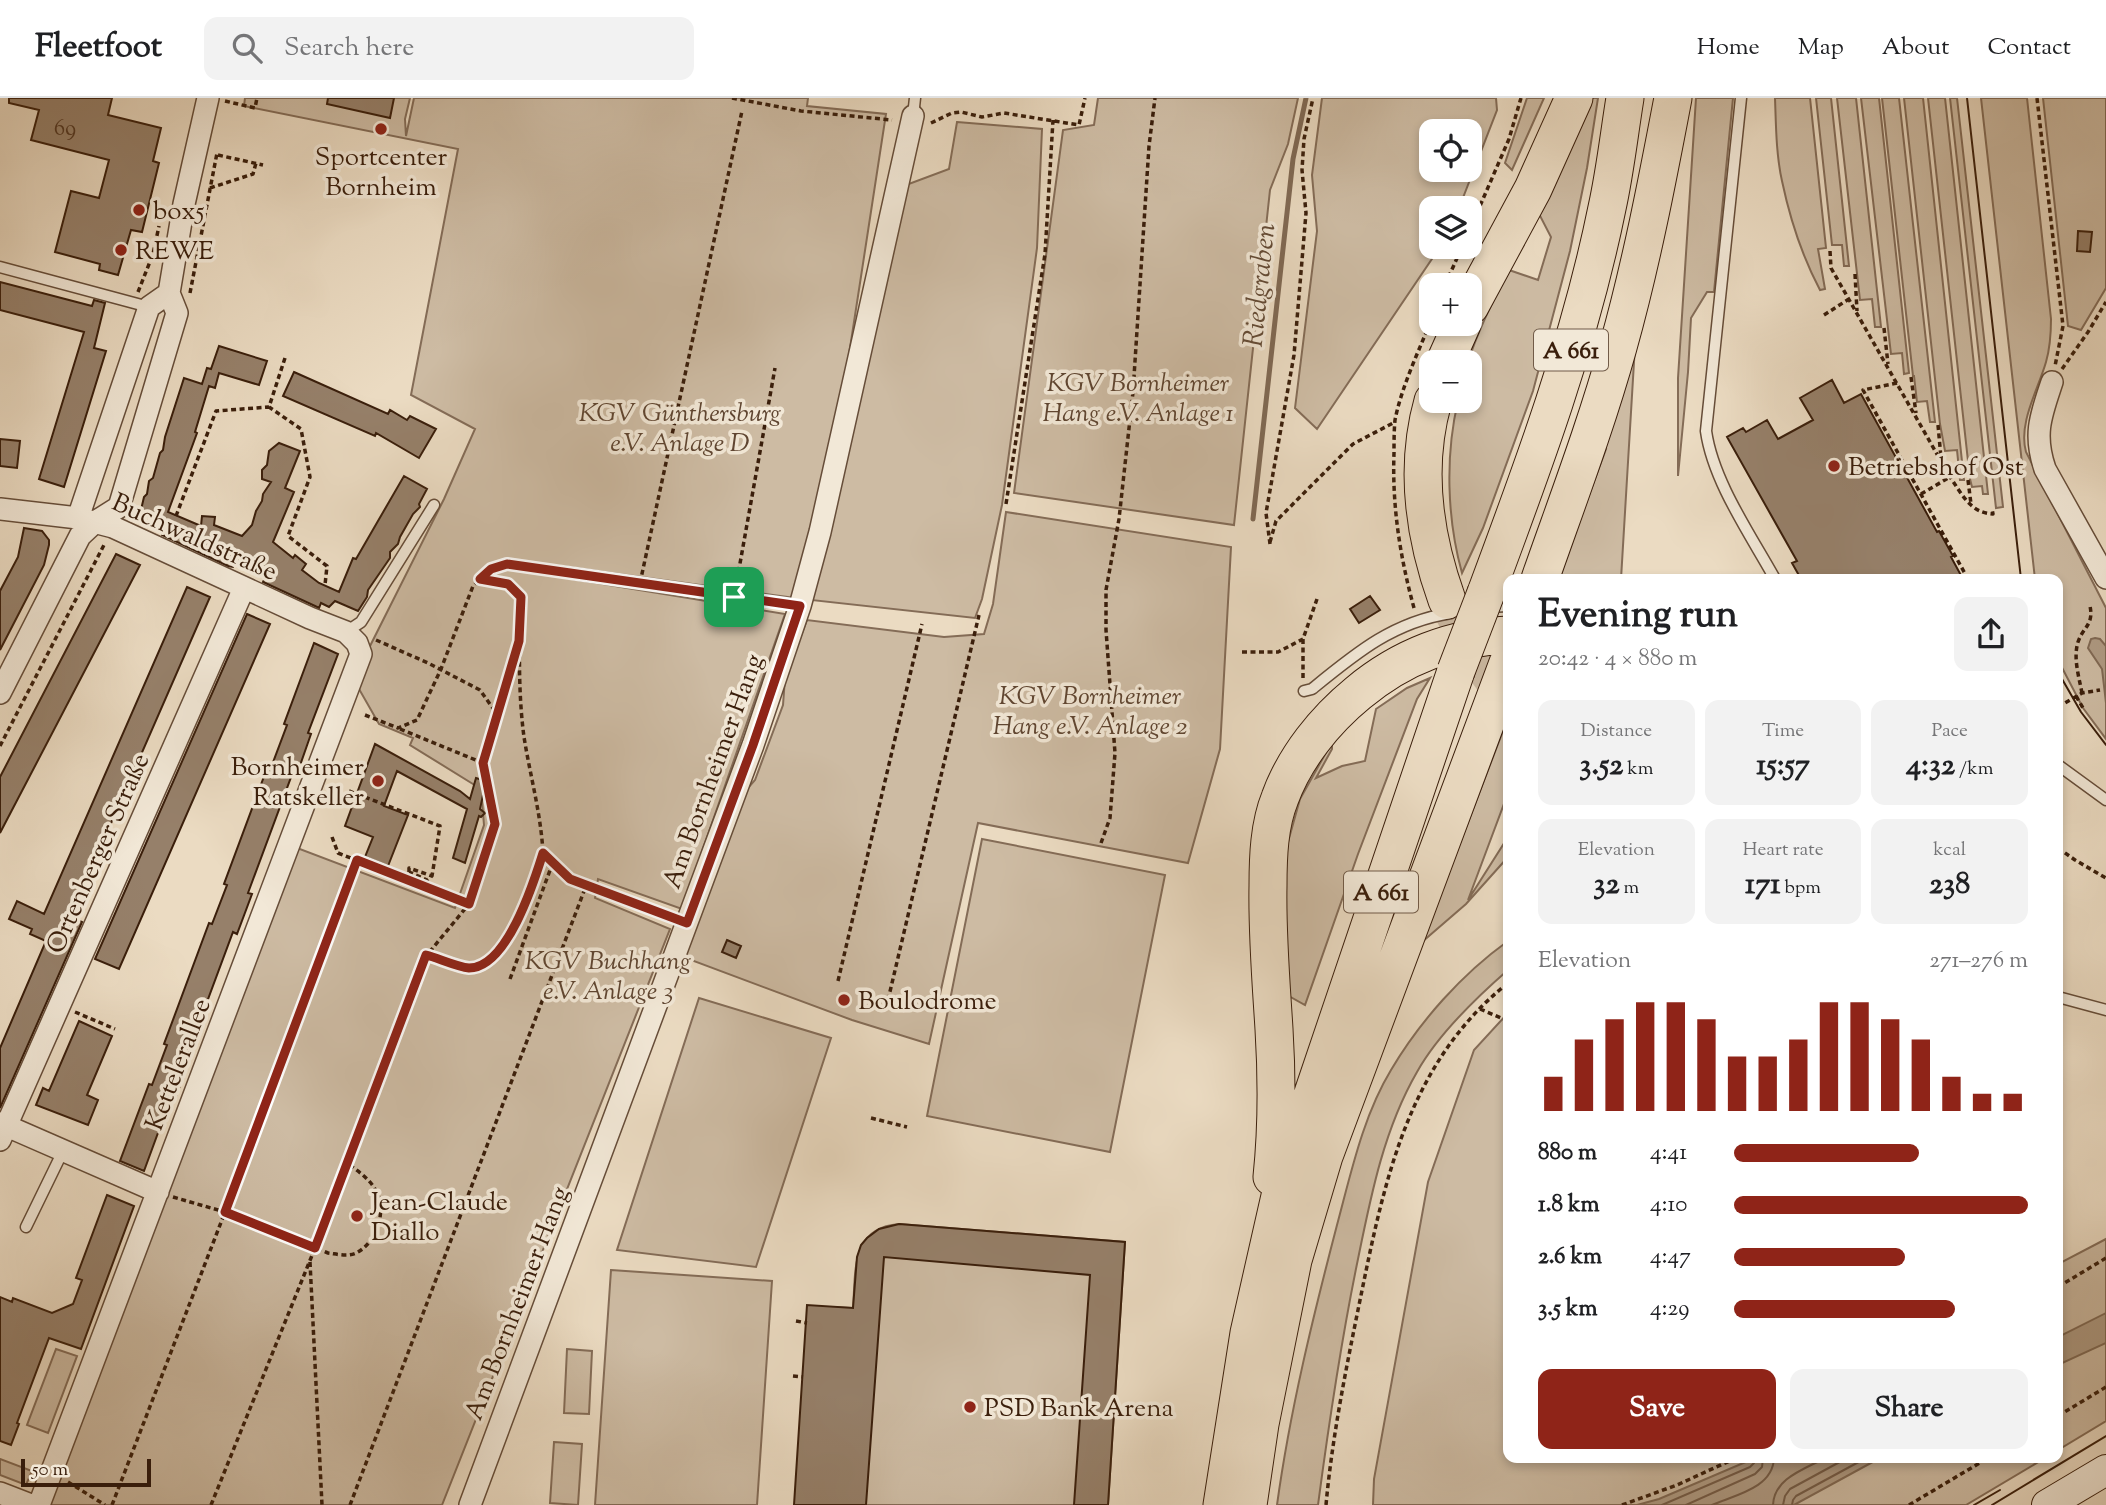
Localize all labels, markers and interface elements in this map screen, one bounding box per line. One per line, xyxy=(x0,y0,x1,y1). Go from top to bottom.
search box xyxy=(204,17,694,80)
text: Fleetfoot xyxy=(35,24,162,72)
icon: search xyxy=(228,29,266,67)
text: Search here xyxy=(284,30,414,67)
text: Home xyxy=(1697,31,1760,65)
text: Map xyxy=(1798,31,1844,65)
text: About xyxy=(1882,31,1949,65)
text: Contact xyxy=(1987,31,2071,65)
house number: 69 xyxy=(54,113,76,146)
map controls xyxy=(1419,119,1482,413)
button: locate xyxy=(1419,119,1482,182)
marker: Sportcenter Bornheim xyxy=(373,121,389,137)
place label: Sportcenter Bornheim xyxy=(315,140,448,207)
place label: box5 xyxy=(153,194,204,231)
button: layers xyxy=(1419,196,1482,259)
marker: box5 xyxy=(131,202,147,218)
water label: Riedgraben xyxy=(1235,221,1287,349)
place label: REWE xyxy=(135,234,214,271)
marker: REWE xyxy=(113,242,129,258)
button: + xyxy=(1419,273,1482,336)
road number: A 661 xyxy=(1534,330,1608,370)
button: − xyxy=(1419,350,1482,413)
park label: KGV Bornheimer Hang e.V. Anlage 1 xyxy=(1043,366,1233,433)
park label: KGV Günthersburg e.V. Anlage D xyxy=(579,396,781,463)
place label: Betriebshof Ost xyxy=(1848,450,2024,487)
marker: Betriebshof Ost xyxy=(1826,458,1842,474)
street label: Buchwaldstraße xyxy=(105,485,283,591)
pin xyxy=(704,567,764,627)
icon: arrive xyxy=(715,578,753,616)
text: Evening run xyxy=(1538,590,1738,644)
button: share xyxy=(1954,597,2028,671)
text: 20:42 · 4 × 880 m xyxy=(1538,643,1697,676)
street label: Am Bornheimer Hang xyxy=(655,649,774,894)
park label: KGV Bornheimer Hang e.V. Anlage 2 xyxy=(993,679,1187,746)
text: Distance xyxy=(1581,718,1652,745)
text: Time xyxy=(1762,718,1804,745)
text: Pace xyxy=(1931,718,1968,745)
text: 3.52 xyxy=(1579,745,1623,788)
text: 15:57 xyxy=(1756,745,1810,788)
text: 4:32 xyxy=(1906,745,1955,788)
street label: Ortenberger Straße xyxy=(38,748,160,960)
place label: Bornheimer Ratskeller xyxy=(231,750,364,817)
text: km xyxy=(1623,756,1653,783)
text: /km xyxy=(1955,756,1993,783)
marker: Bornheimer Ratskeller xyxy=(370,773,386,789)
text: Elevation xyxy=(1578,837,1655,864)
text: Heart rate xyxy=(1742,837,1824,864)
text: kcal xyxy=(1933,837,1966,864)
text: 32 xyxy=(1593,864,1620,907)
text: 171 xyxy=(1745,864,1780,907)
text: 238 xyxy=(1929,864,1970,907)
road number: A 661 xyxy=(1344,872,1418,912)
text: m xyxy=(1620,875,1639,902)
text: bpm xyxy=(1780,875,1821,902)
park label: KGV Buchhang e.V. Anlage 3 xyxy=(525,944,691,1011)
text: Elevation xyxy=(1538,945,1631,978)
text: 271–276 m xyxy=(1929,945,2028,978)
place label: Boulodrome xyxy=(858,984,997,1021)
marker: Boulodrome xyxy=(836,992,852,1008)
street label: Kettelerallee xyxy=(137,993,221,1136)
text: 880 m xyxy=(1538,1137,1597,1170)
text: 4:41 xyxy=(1650,1137,1687,1170)
street label: Am Bornheimer Hang xyxy=(457,1182,580,1426)
place label: Jean-Claude Diallo xyxy=(369,1185,508,1252)
text: 1.8 km xyxy=(1538,1189,1600,1222)
text: 4:10 xyxy=(1650,1189,1687,1222)
marker: Jean-Claude Diallo xyxy=(349,1208,365,1224)
text: 2.6 km xyxy=(1538,1241,1602,1274)
text: 4:47 xyxy=(1650,1241,1691,1274)
text: 3.5 km xyxy=(1538,1293,1597,1326)
text: 4:29 xyxy=(1650,1293,1690,1326)
button: Save xyxy=(1538,1369,1776,1449)
button: Share xyxy=(1790,1369,2028,1449)
place label: PSD Bank Arena xyxy=(984,1391,1174,1428)
marker: PSD Bank Arena xyxy=(962,1399,978,1415)
scale bar xyxy=(21,1456,150,1488)
text: 50 m xyxy=(32,1457,68,1484)

